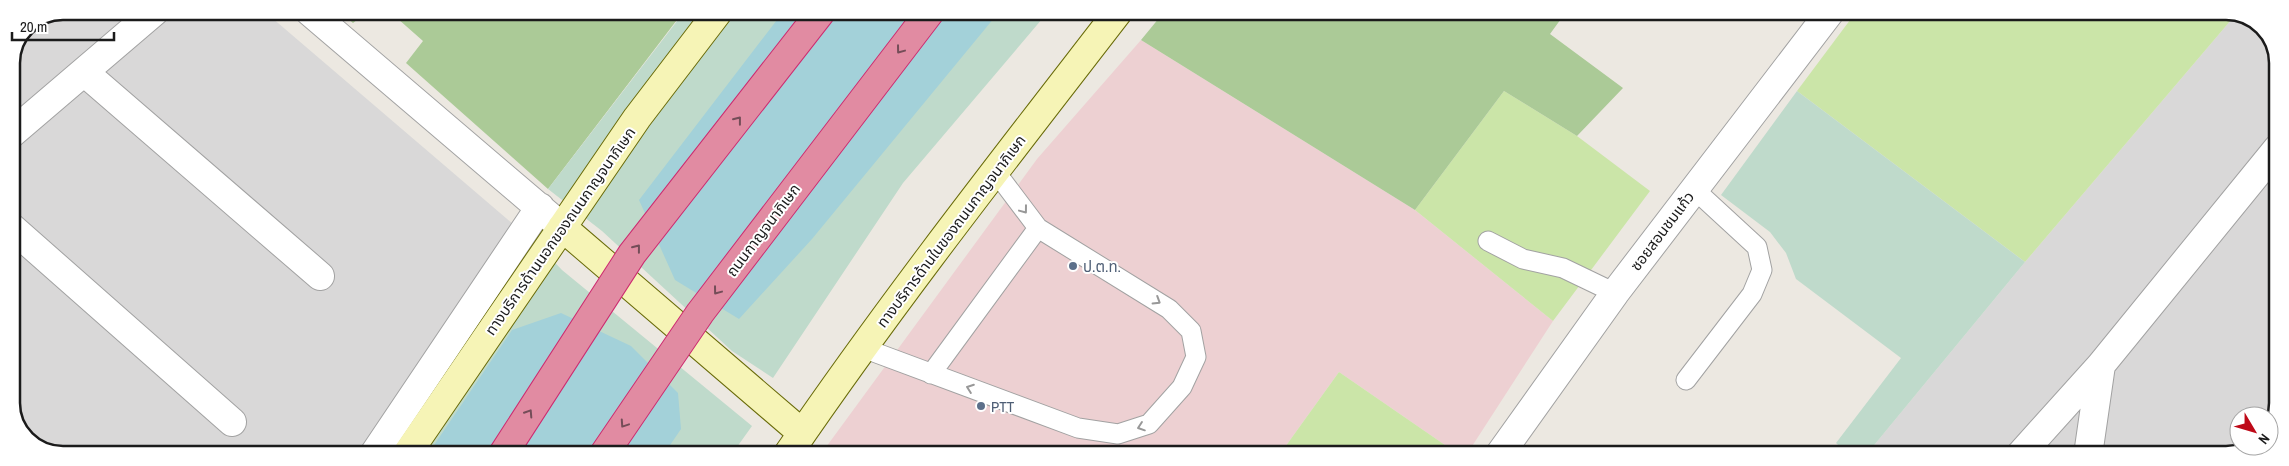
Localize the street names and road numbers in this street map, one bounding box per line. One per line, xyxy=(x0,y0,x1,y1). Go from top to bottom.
street label: ทางบริการด้านนอกของถนนกาญจนาภิเษก xyxy=(480,123,640,339)
street label: ทางบริการด้านในของถนนกาญจนาภิเษก xyxy=(872,130,1030,332)
street label: ถนนกาญจนาภิเษก xyxy=(721,179,805,281)
street label: ซอยสอนชมแก้ว xyxy=(1625,187,1699,275)

